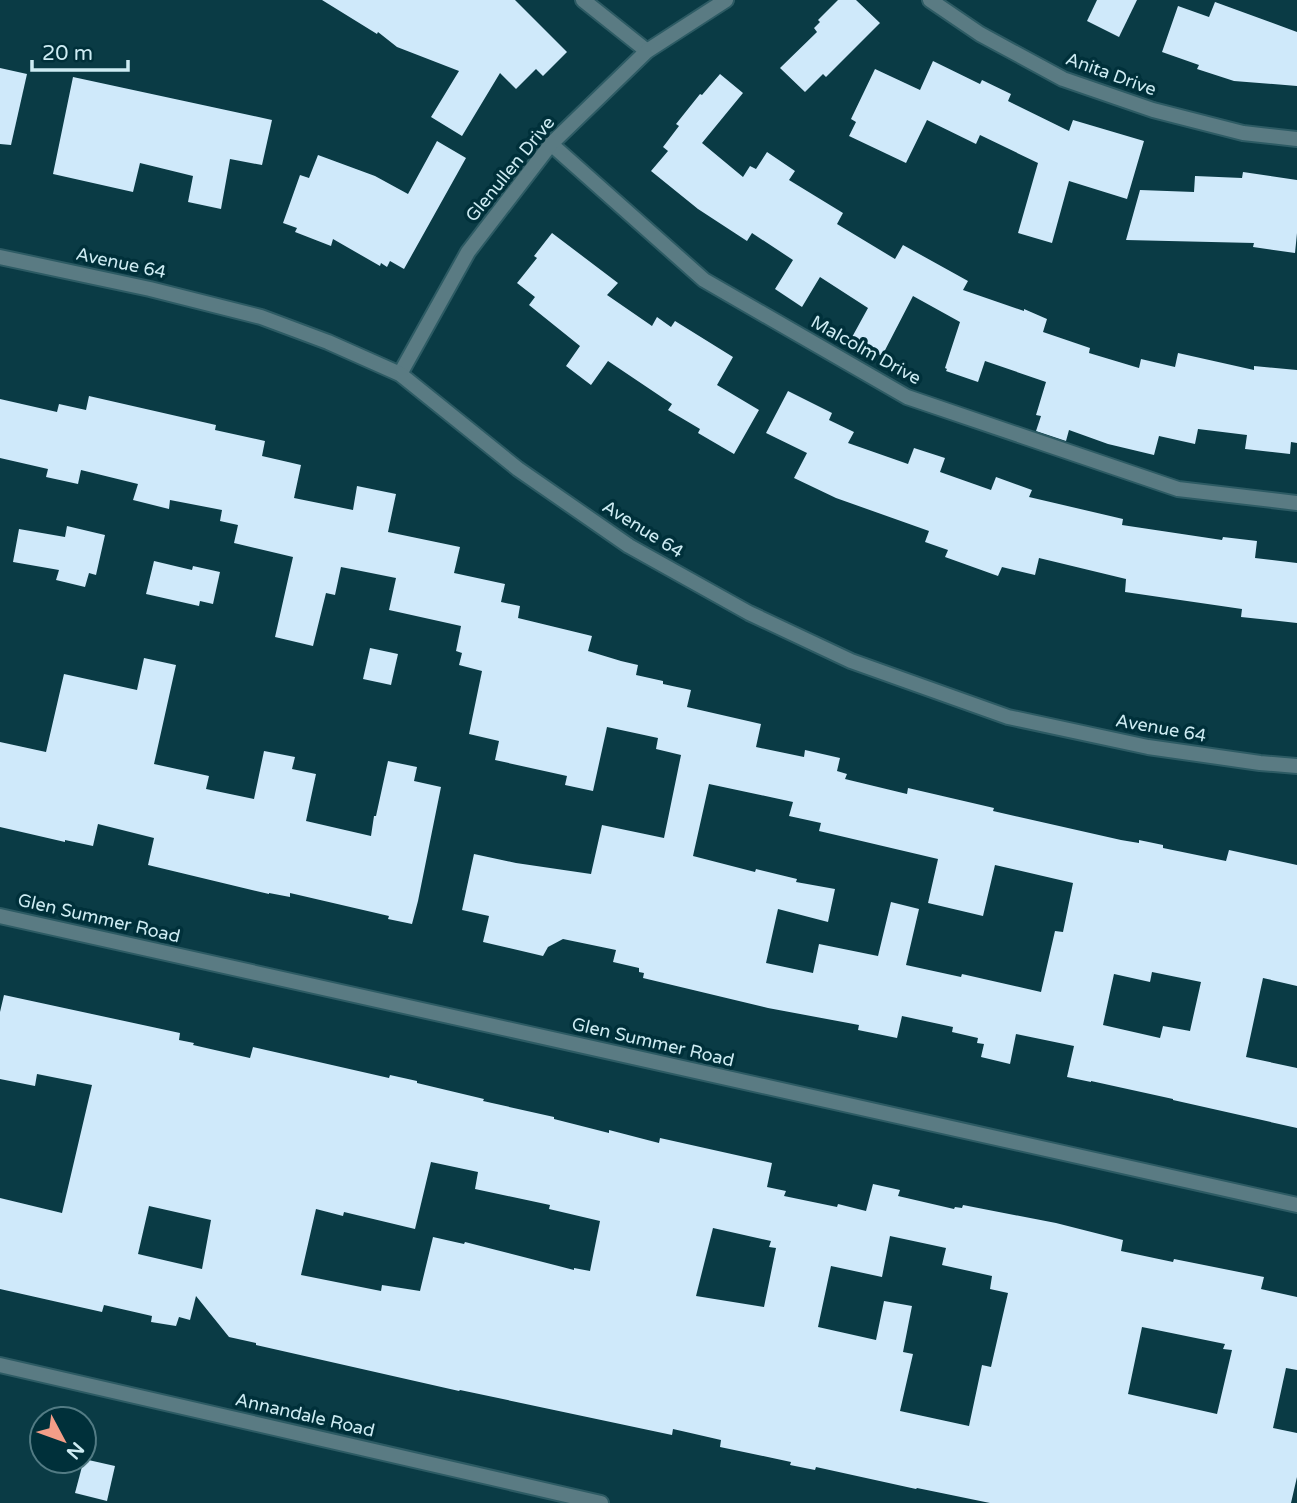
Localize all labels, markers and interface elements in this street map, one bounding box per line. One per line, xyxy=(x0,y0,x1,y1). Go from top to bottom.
scale bar xyxy=(32,28,128,72)
text: 20 m xyxy=(42,41,93,66)
street label: Anita Drive xyxy=(1063,47,1159,101)
street label: Glenullen Drive xyxy=(461,112,559,226)
street label: Avenue 64 xyxy=(74,243,168,283)
street label: Malcolm Drive xyxy=(807,311,925,389)
street label: Avenue 64 xyxy=(598,495,688,563)
street label: Avenue 64 xyxy=(1114,709,1208,747)
street label: Glen Summer Road xyxy=(16,889,182,947)
street label: Glen Summer Road xyxy=(570,1013,736,1071)
street label: Annandale Road xyxy=(233,1388,377,1442)
north arrow xyxy=(28,1405,98,1475)
text: N xyxy=(62,1438,88,1463)

